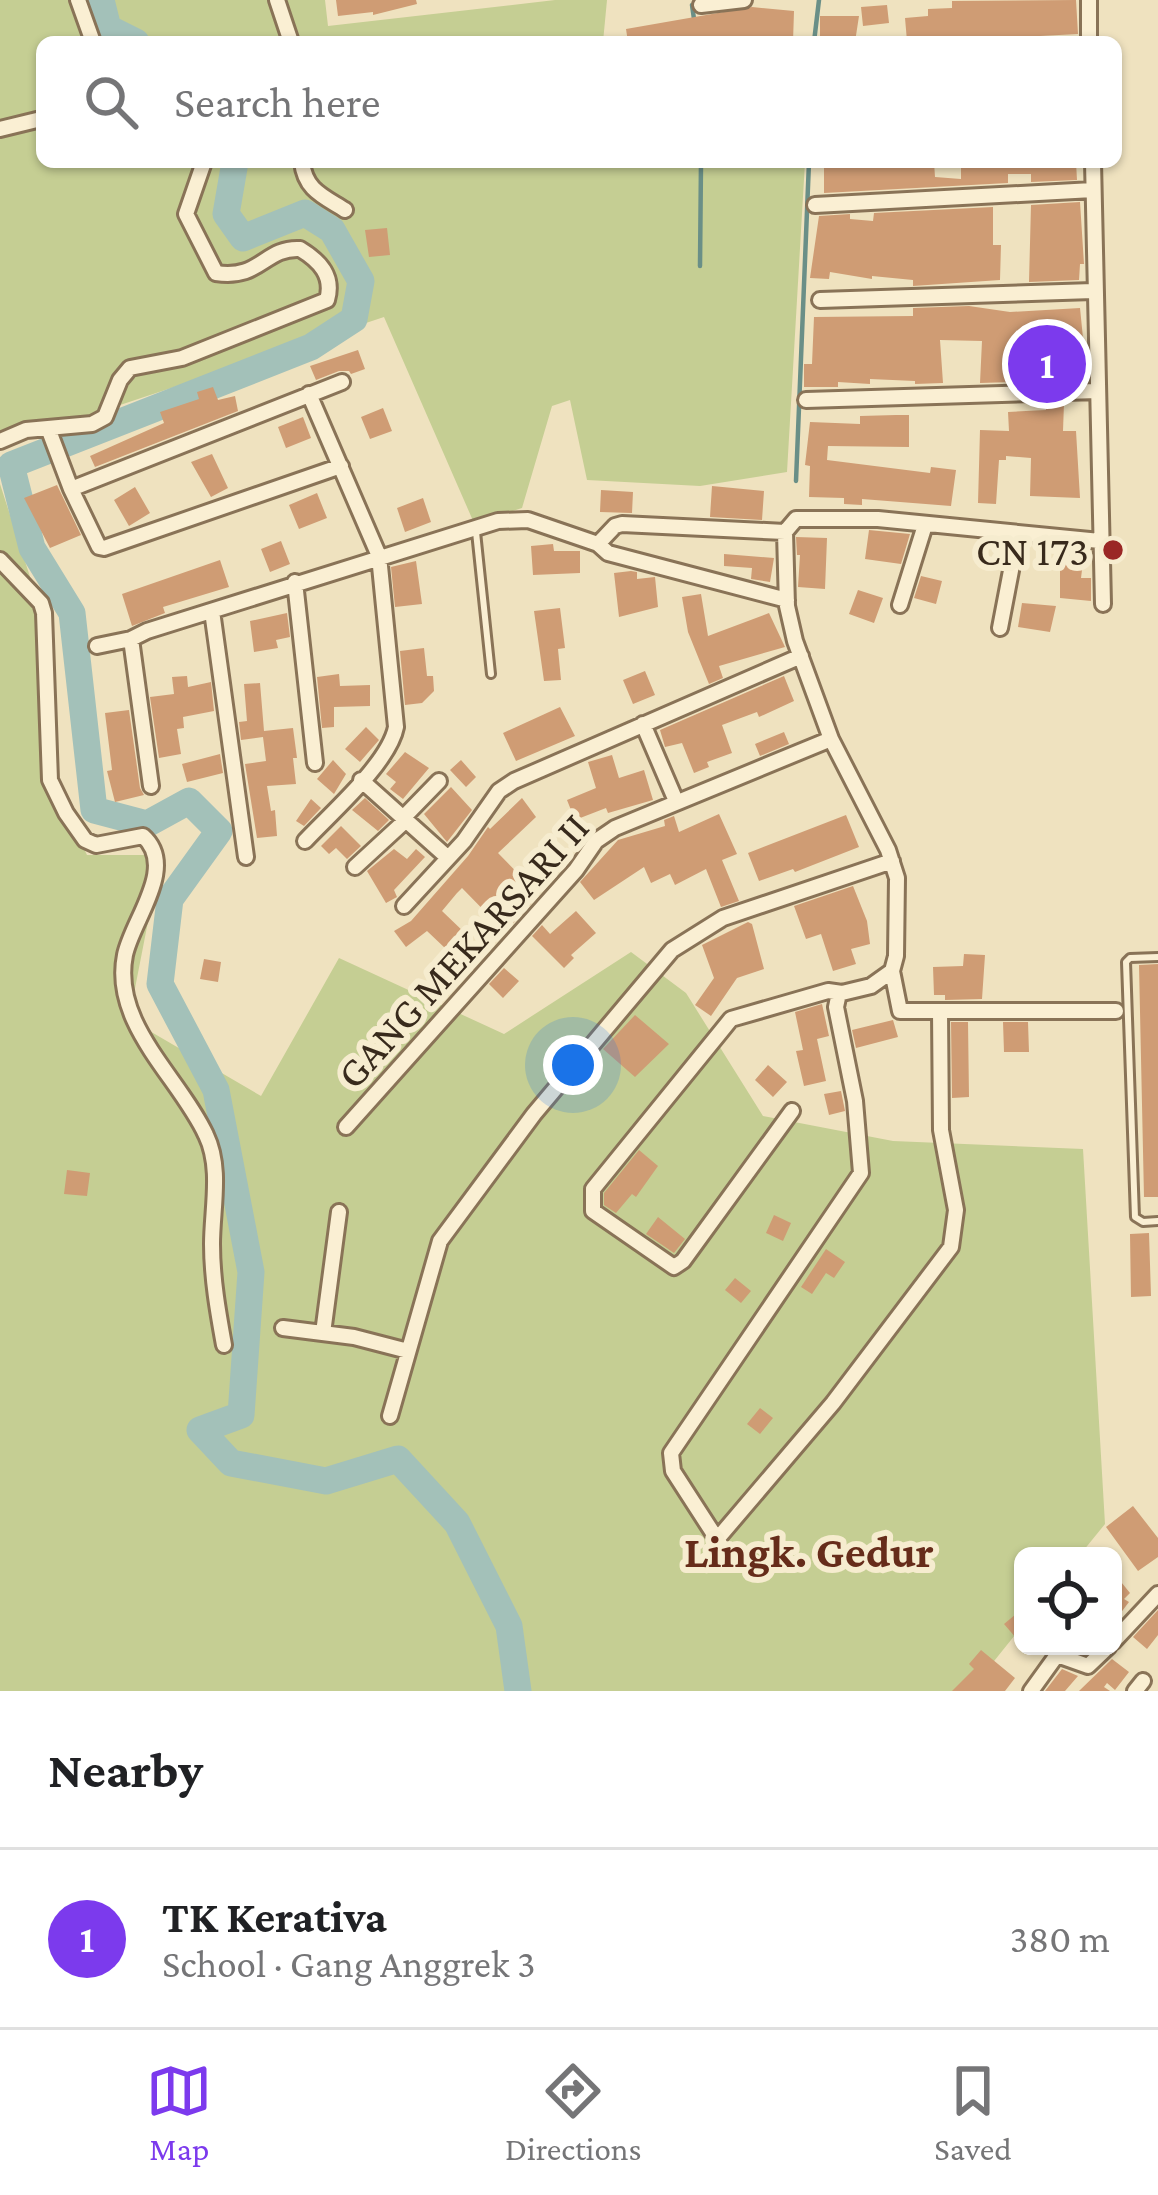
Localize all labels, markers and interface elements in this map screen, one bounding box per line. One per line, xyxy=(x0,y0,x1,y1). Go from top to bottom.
search box xyxy=(36,36,1122,168)
icon: search xyxy=(78,69,144,135)
text: Search here xyxy=(174,77,381,127)
pin: 1 xyxy=(1008,319,1086,409)
place label: CN 173 xyxy=(976,527,1089,574)
marker: CN 173 xyxy=(1100,537,1126,563)
street label: GANG MEKARSARI II xyxy=(327,803,598,1097)
your location xyxy=(543,1035,603,1095)
district label: Lingk. Gedur xyxy=(684,1527,934,1577)
map controls xyxy=(1014,1547,1122,1655)
button: locate xyxy=(1014,1547,1122,1655)
text: Nearby xyxy=(48,1741,203,1798)
text: TK Kerativa xyxy=(162,1892,387,1942)
text: 1 xyxy=(80,1917,94,1960)
text: 380 m xyxy=(1010,1917,1110,1960)
text: School · Gang Anggrek 3 xyxy=(162,1942,535,1985)
tab: Map xyxy=(146,2058,212,2167)
tab: Directions xyxy=(505,2058,642,2167)
tab: Saved xyxy=(934,2058,1012,2167)

